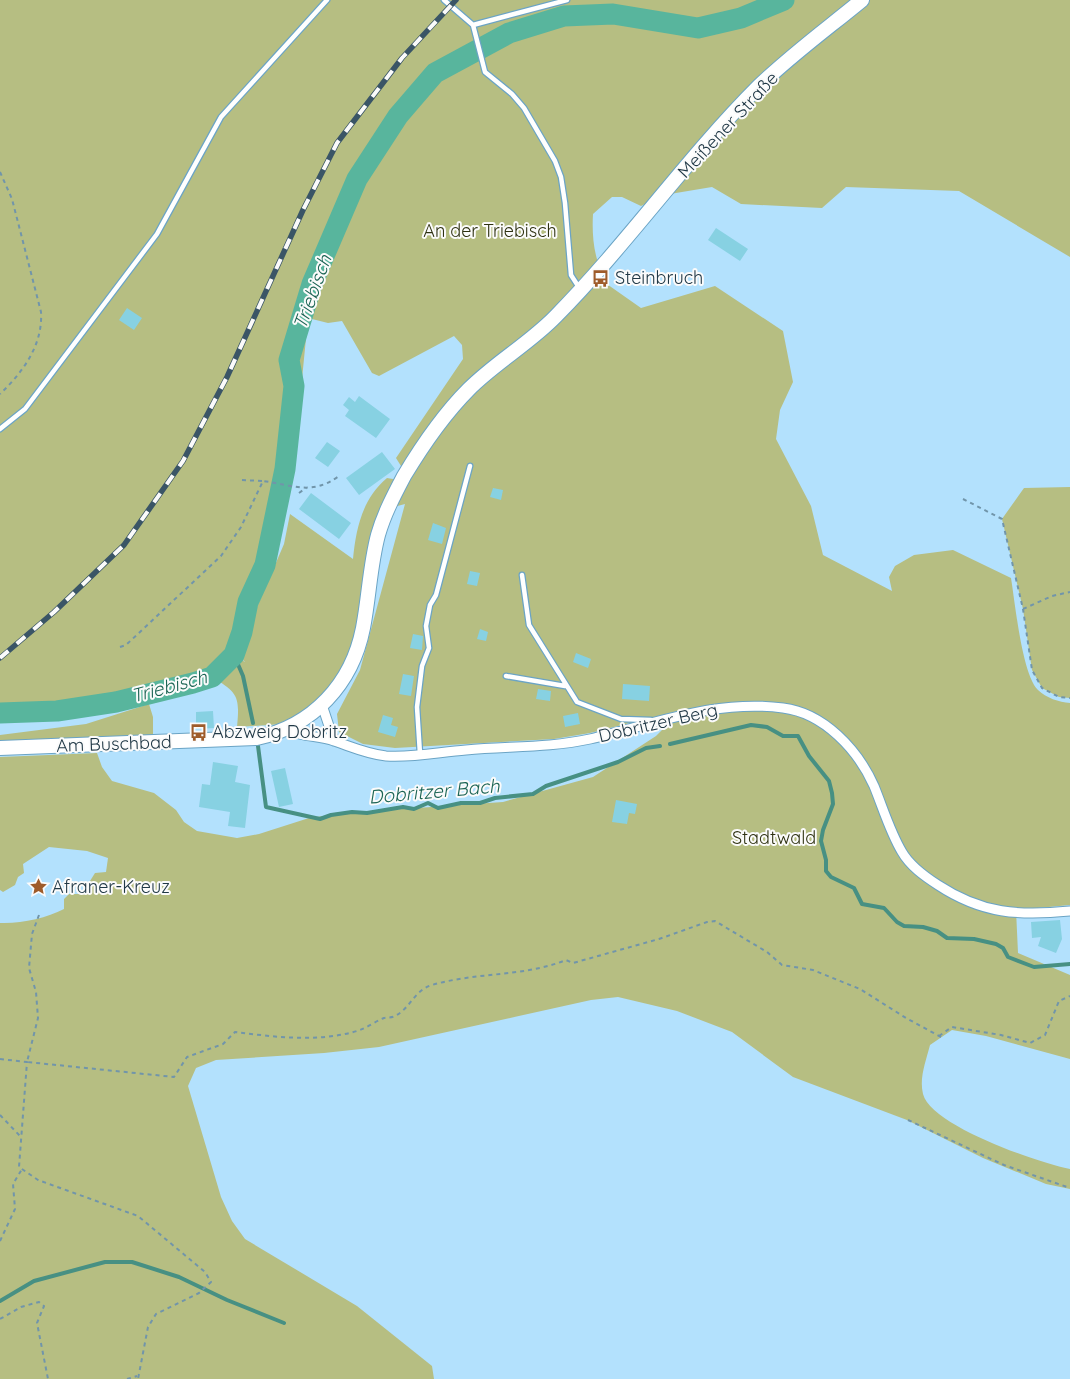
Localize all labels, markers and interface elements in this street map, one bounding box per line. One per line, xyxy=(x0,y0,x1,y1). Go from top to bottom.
street label: Meißener Straße xyxy=(672,67,783,183)
park label: An der Triebisch xyxy=(423,219,557,242)
water label: Triebisch xyxy=(287,250,337,333)
place label: Steinbruch xyxy=(615,266,703,289)
bus stop icon: Steinbruch xyxy=(591,268,611,288)
water label: Triebisch xyxy=(128,664,211,708)
street label: Dobritzer Berg xyxy=(596,698,720,747)
place label: Abzweig Dobritz xyxy=(212,720,347,743)
bus stop icon: Abzweig Dobritz xyxy=(188,722,208,742)
street label: Am Buschbad xyxy=(56,730,172,757)
water label: Dobritzer Bach xyxy=(368,773,502,809)
park label: Stadtwald xyxy=(732,826,816,849)
place label: Afraner-Kreuz xyxy=(52,875,170,898)
place icon: Afraner-Kreuz xyxy=(28,877,48,897)

